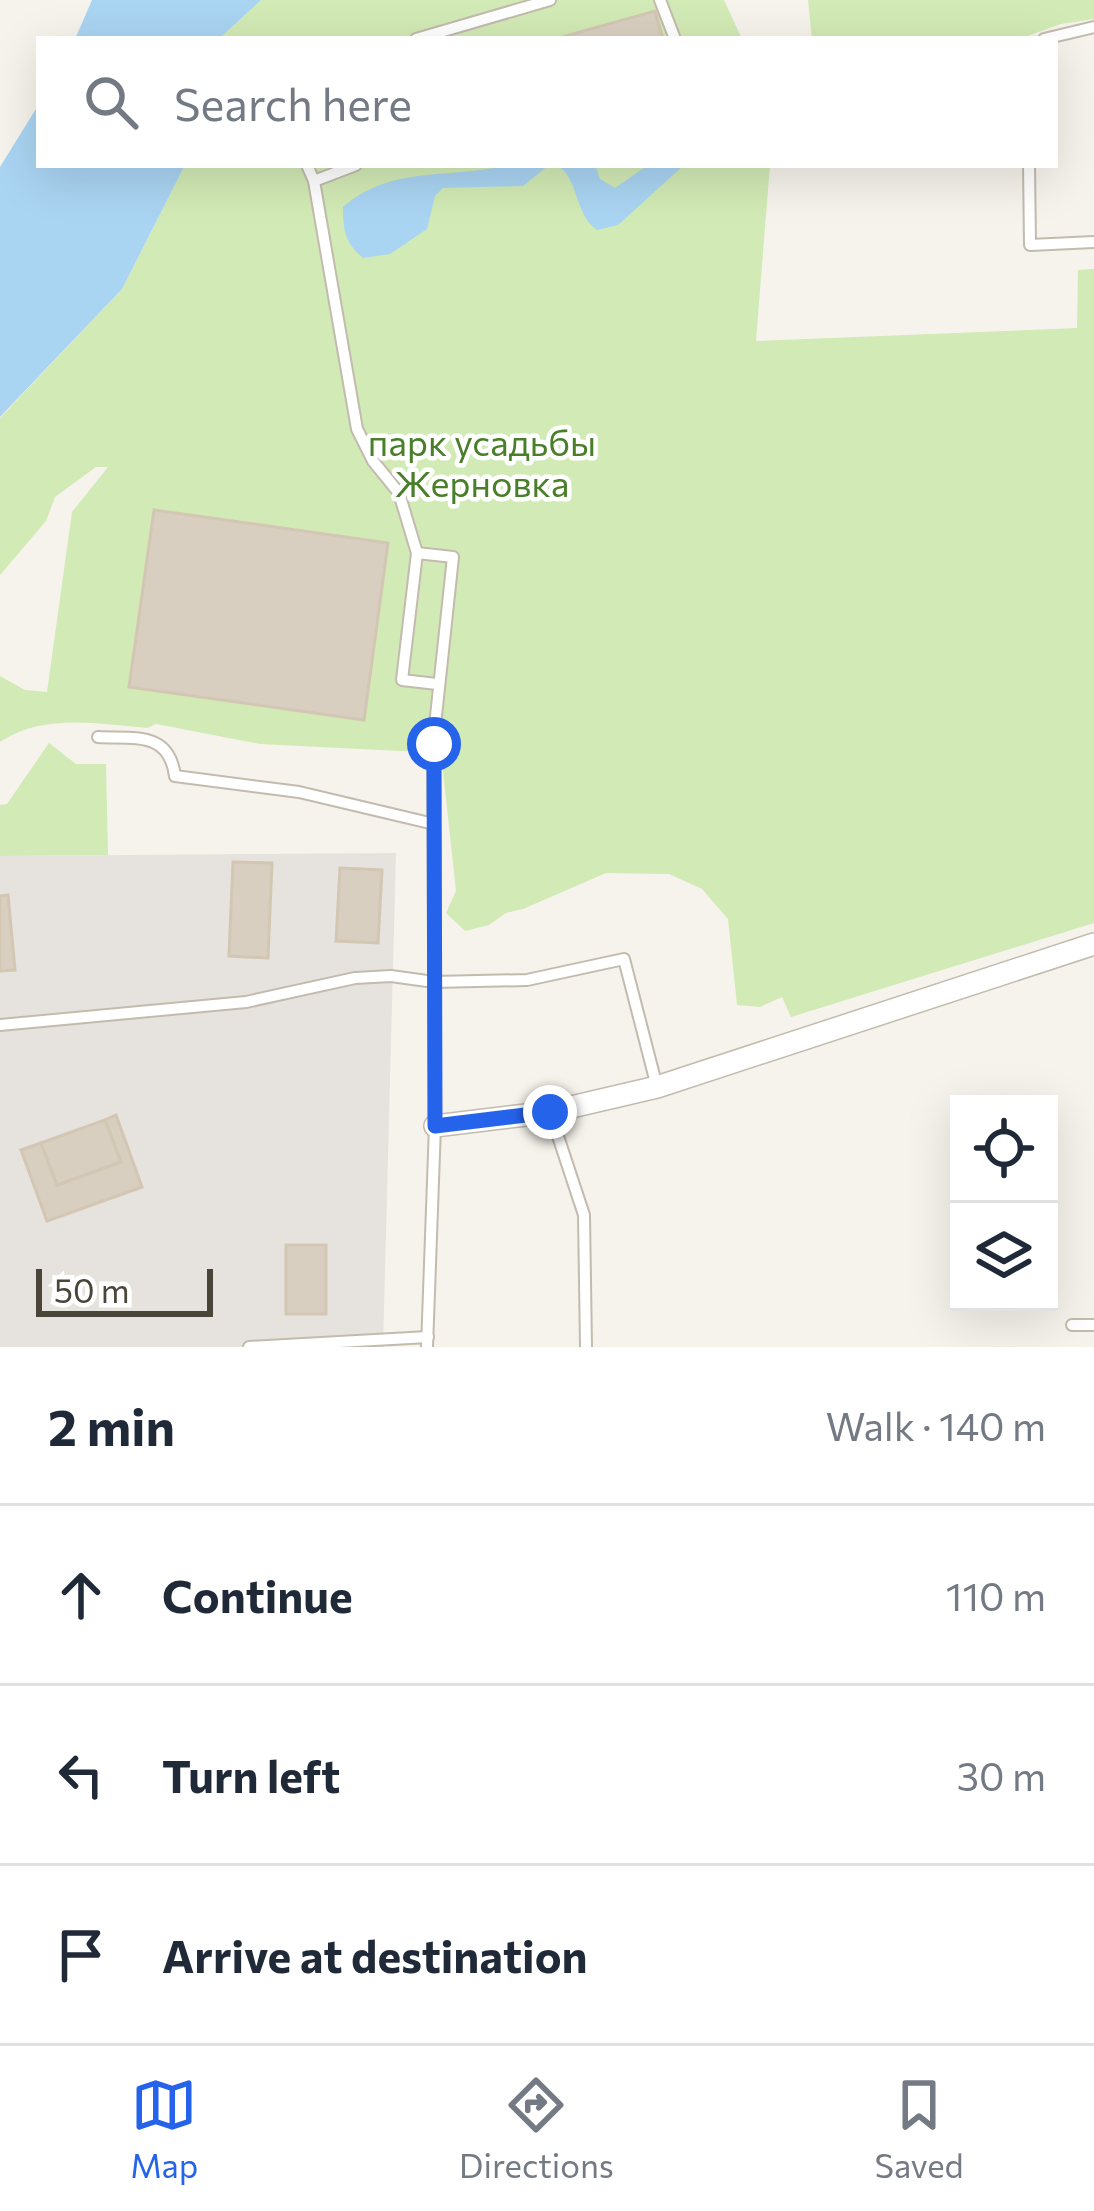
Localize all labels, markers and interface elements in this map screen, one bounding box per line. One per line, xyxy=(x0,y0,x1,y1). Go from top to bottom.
search box xyxy=(36,36,1058,168)
icon: search xyxy=(78,69,144,135)
text: Search here xyxy=(174,75,412,130)
park label: парк усадьбы Жерновка xyxy=(368,419,596,504)
route start xyxy=(407,717,461,771)
route end xyxy=(523,1085,577,1139)
map controls xyxy=(950,1095,1058,1311)
button: locate xyxy=(950,1095,1058,1203)
button: layers xyxy=(950,1203,1058,1311)
scale bar xyxy=(36,1263,213,1316)
text: 50 m xyxy=(54,1269,130,1310)
text: 2 min xyxy=(48,1394,175,1457)
text: Walk · 140 m xyxy=(826,1401,1046,1449)
icon: ahead xyxy=(48,1562,114,1628)
text: Continue xyxy=(162,1567,353,1622)
text: 110 m xyxy=(946,1571,1046,1619)
icon: left xyxy=(48,1742,114,1808)
text: Turn left xyxy=(162,1747,340,1802)
text: 30 m xyxy=(957,1751,1046,1799)
icon: arrive xyxy=(48,1922,114,1988)
text: Arrive at destination xyxy=(162,1927,588,1982)
tab: Map xyxy=(130,2072,198,2185)
tab: Directions xyxy=(459,2072,614,2185)
tab: Saved xyxy=(875,2072,964,2185)

